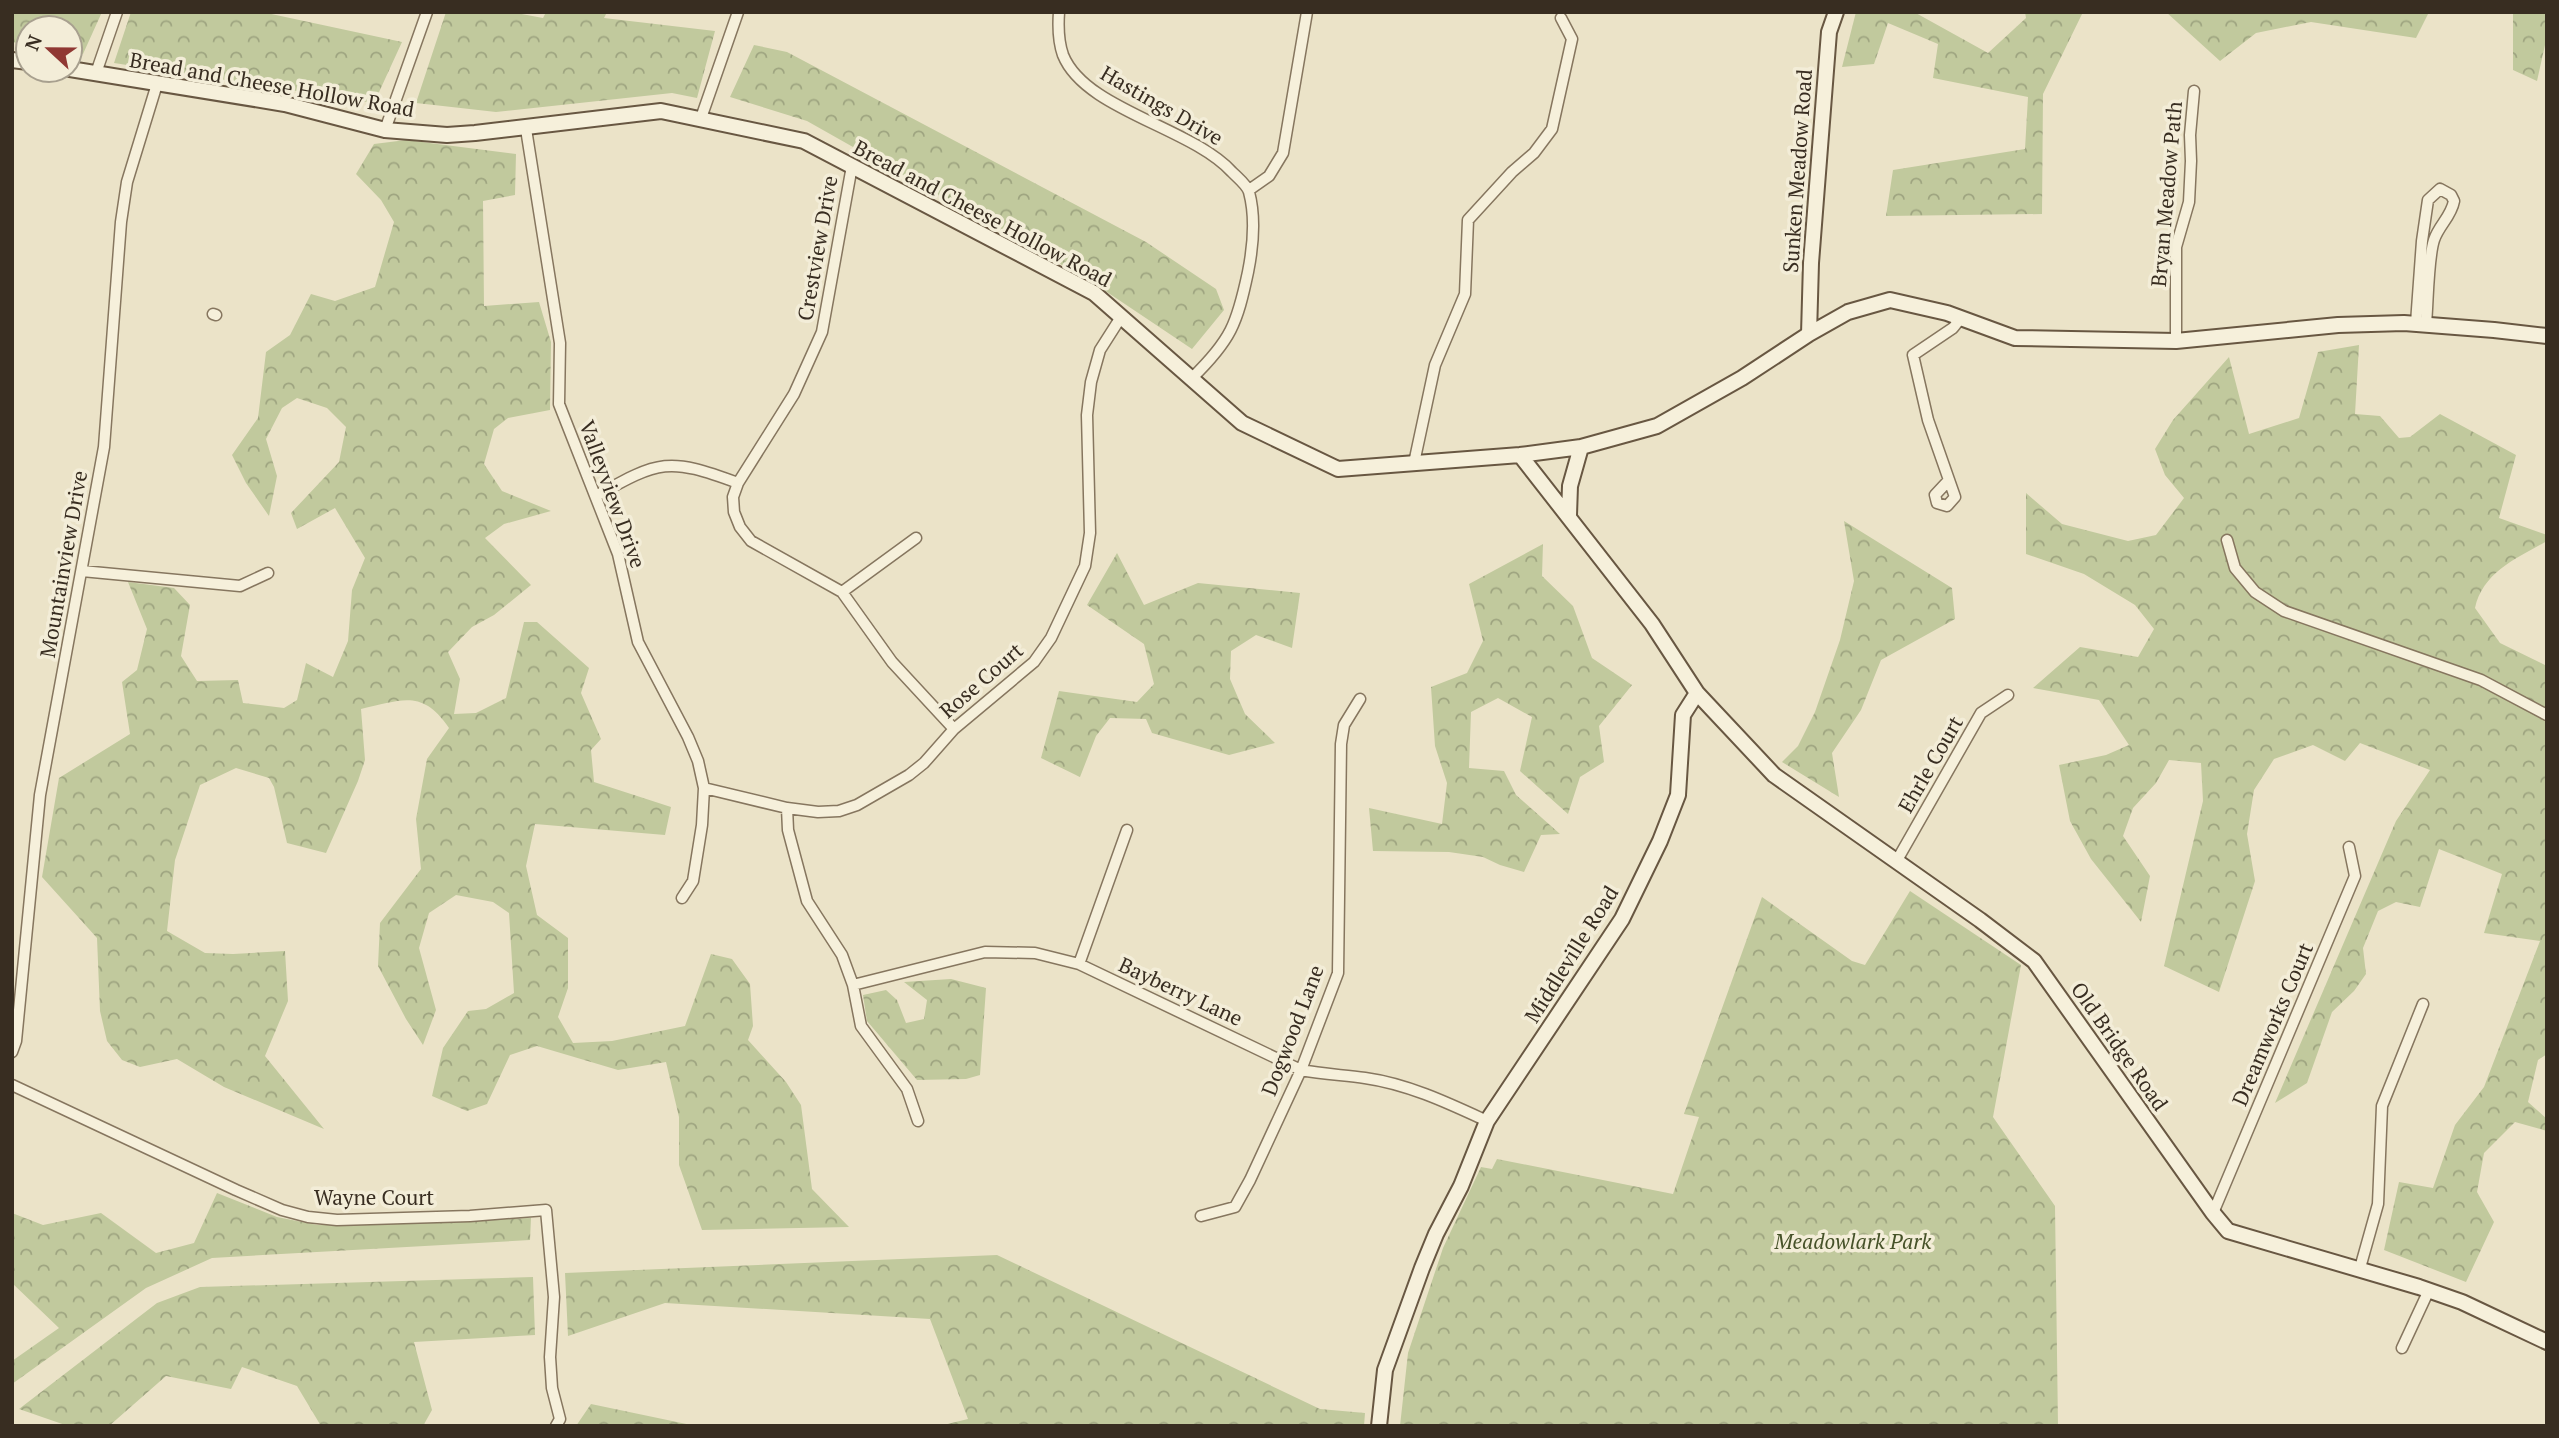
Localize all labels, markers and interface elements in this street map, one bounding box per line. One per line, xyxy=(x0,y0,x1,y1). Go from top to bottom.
north arrow xyxy=(14,14,84,84)
text: N xyxy=(18,31,47,54)
street label: Bread and Cheese Hollow Road xyxy=(127,45,417,123)
street label: Hastings Drive xyxy=(1096,59,1228,151)
street label: Sunken Meadow Road xyxy=(1776,68,1818,274)
street label: Bryan Meadow Path xyxy=(2144,100,2188,288)
street label: Bread and Cheese Hollow Road xyxy=(849,133,1117,293)
street label: Crestview Drive xyxy=(790,173,844,323)
street label: Valleyview Drive xyxy=(573,416,653,572)
street label: Mountainview Drive xyxy=(33,468,93,660)
street label: Rose Court xyxy=(933,636,1029,724)
street label: Ehrle Court xyxy=(1891,710,1969,817)
street label: Middleville Road xyxy=(1518,880,1625,1028)
street label: Dreamworks Court xyxy=(2225,938,2319,1110)
street label: Bayberry Lane xyxy=(1115,950,1247,1032)
street label: Dogwood Lane xyxy=(1254,961,1330,1099)
street label: Old Bridge Road xyxy=(2065,976,2175,1116)
street label: Wayne Court xyxy=(314,1183,434,1211)
park label: Meadowlark Park xyxy=(1774,1227,1932,1255)

